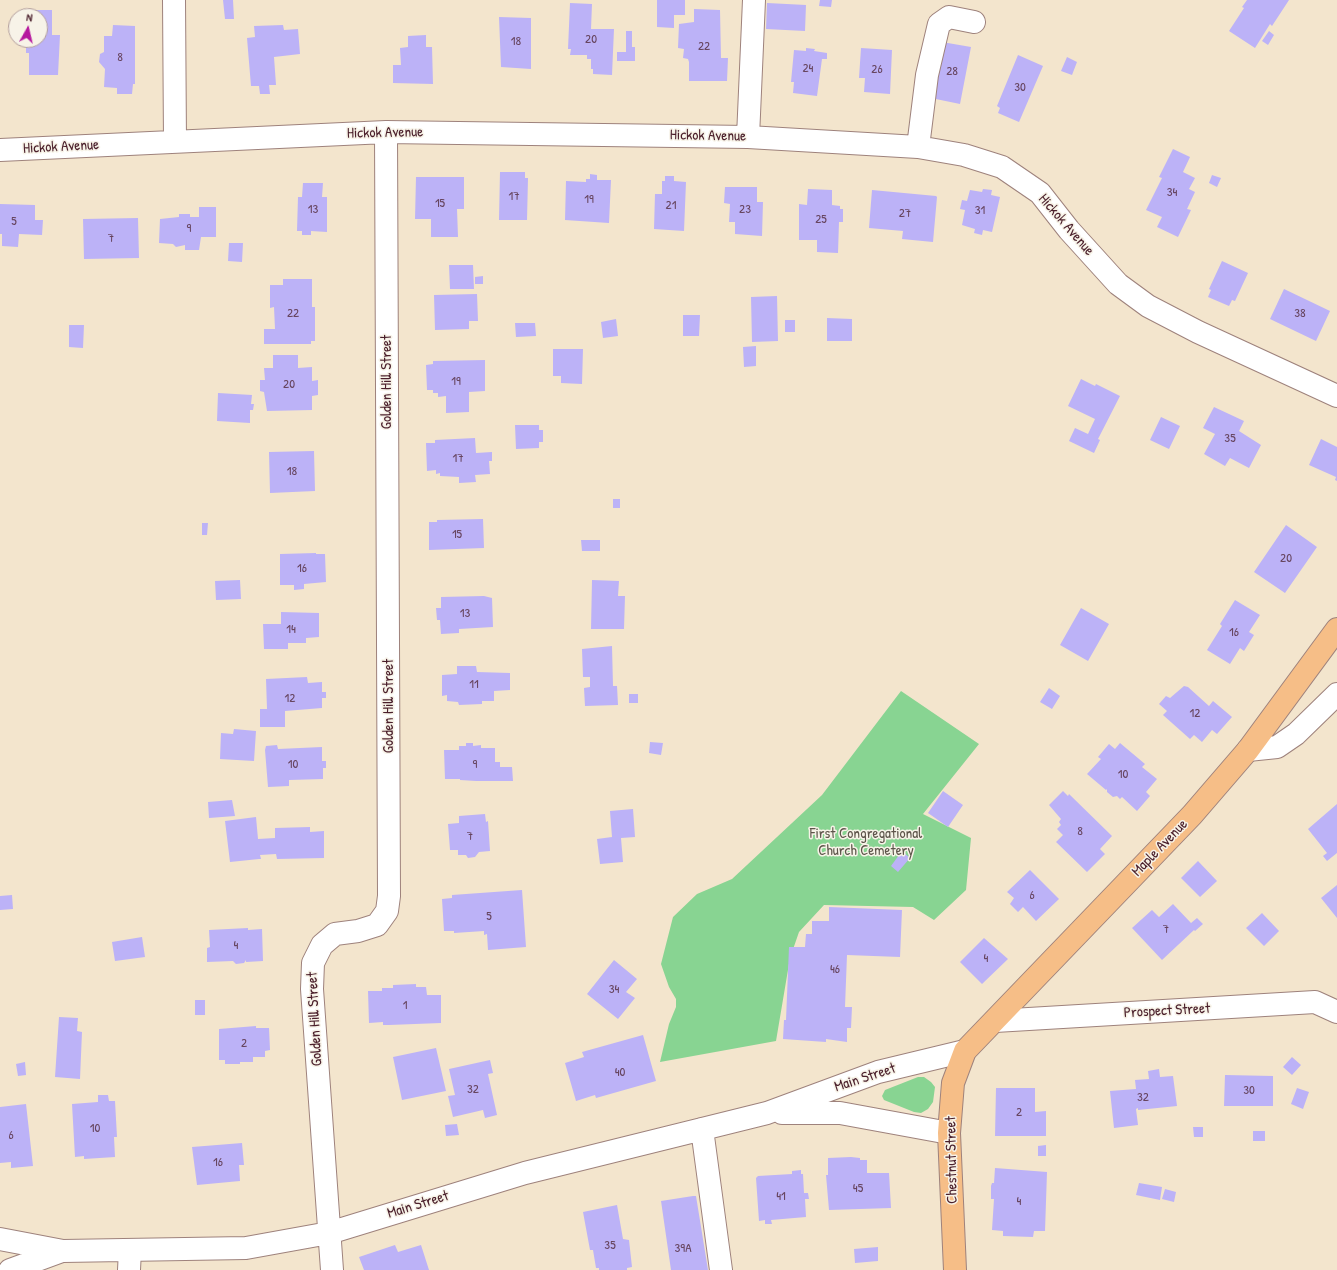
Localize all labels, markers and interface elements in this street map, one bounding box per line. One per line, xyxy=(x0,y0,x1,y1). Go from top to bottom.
north arrow xyxy=(8,8,48,48)
text: N xyxy=(26,10,33,24)
house number: 20 xyxy=(585,32,597,48)
house number: 18 xyxy=(511,34,521,50)
house number: 22 xyxy=(698,39,710,55)
house number: 8 xyxy=(117,50,123,66)
house number: 24 xyxy=(803,61,813,77)
house number: 26 xyxy=(871,62,883,78)
house number: 28 xyxy=(946,64,958,80)
house number: 30 xyxy=(1014,80,1026,96)
street label: Hickok Avenue xyxy=(347,123,423,143)
street label: Hickok Avenue xyxy=(670,126,746,146)
street label: Hickok Avenue xyxy=(22,136,100,158)
house number: 34 xyxy=(1167,185,1177,201)
house number: 17 xyxy=(508,189,520,205)
street label: Hickok Avenue xyxy=(1034,190,1098,260)
house number: 19 xyxy=(584,192,594,208)
house number: 15 xyxy=(435,196,445,212)
house number: 21 xyxy=(666,198,676,214)
house number: 13 xyxy=(308,202,318,218)
house number: 23 xyxy=(739,202,751,218)
house number: 31 xyxy=(975,203,985,219)
house number: 27 xyxy=(899,206,911,222)
house number: 25 xyxy=(815,212,827,228)
house number: 5 xyxy=(11,214,17,230)
house number: 9 xyxy=(187,221,191,237)
house number: 7 xyxy=(108,231,114,247)
house number: 22 xyxy=(287,306,299,322)
house number: 38 xyxy=(1294,306,1306,322)
street label: Golden Hill Street xyxy=(378,335,396,429)
house number: 19 xyxy=(451,374,461,390)
house number: 20 xyxy=(283,377,295,393)
house number: 35 xyxy=(1224,431,1236,447)
house number: 17 xyxy=(452,451,464,467)
house number: 18 xyxy=(287,464,297,480)
house number: 15 xyxy=(452,527,462,543)
house number: 20 xyxy=(1280,551,1292,567)
house number: 16 xyxy=(297,561,307,577)
house number: 13 xyxy=(460,606,470,622)
house number: 14 xyxy=(286,622,296,638)
house number: 16 xyxy=(1229,625,1239,641)
street label: Golden Hill Street xyxy=(380,659,398,753)
house number: 11 xyxy=(469,677,479,693)
house number: 12 xyxy=(285,691,295,707)
house number: 12 xyxy=(1190,706,1200,722)
house number: 10 xyxy=(288,757,298,773)
house number: 9 xyxy=(473,757,477,773)
house number: 10 xyxy=(1118,767,1128,783)
street label: Maple Avenue xyxy=(1128,816,1192,880)
house number: 8 xyxy=(1077,824,1083,840)
park label: First Congregational Church Cemetery xyxy=(810,825,922,860)
house number: 7 xyxy=(467,829,473,845)
house number: 6 xyxy=(1029,888,1035,904)
house number: 5 xyxy=(486,909,492,925)
house number: 7 xyxy=(1163,922,1169,938)
house number: 4 xyxy=(234,938,238,954)
house number: 4 xyxy=(984,951,988,967)
house number: 46 xyxy=(830,962,840,978)
street label: Golden Hill Street xyxy=(304,971,326,1067)
house number: 34 xyxy=(609,982,619,998)
house number: 1 xyxy=(403,998,407,1014)
street label: Prospect Street xyxy=(1123,1000,1211,1022)
house number: 2 xyxy=(241,1036,247,1052)
street label: Main Street xyxy=(832,1060,898,1096)
house number: 40 xyxy=(615,1065,625,1081)
house number: 32 xyxy=(467,1082,479,1098)
house number: 30 xyxy=(1243,1083,1255,1099)
house number: 32 xyxy=(1137,1090,1149,1106)
house number: 2 xyxy=(1016,1105,1022,1121)
street label: Chestnut Street xyxy=(942,1116,962,1204)
house number: 10 xyxy=(90,1121,100,1137)
house number: 6 xyxy=(8,1128,14,1144)
house number: 16 xyxy=(213,1155,223,1171)
house number: 45 xyxy=(853,1181,863,1197)
street label: Main Street xyxy=(385,1187,451,1223)
house number: 41 xyxy=(776,1189,786,1205)
house number: 4 xyxy=(1017,1194,1021,1210)
house number: 35 xyxy=(604,1238,616,1254)
house number: 39A xyxy=(675,1241,691,1257)

